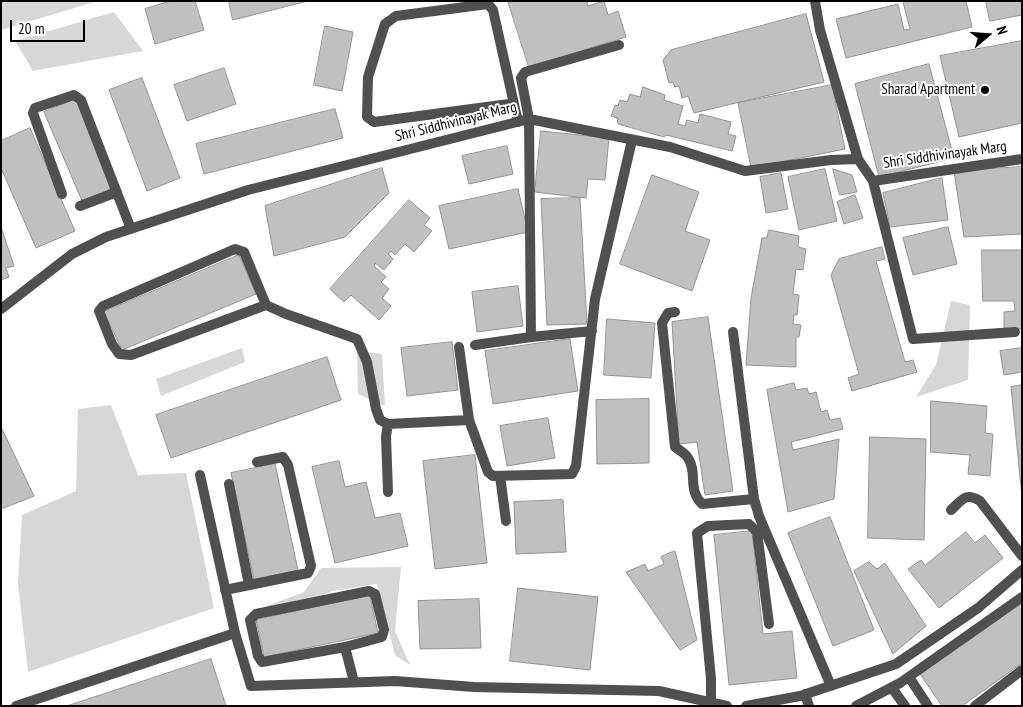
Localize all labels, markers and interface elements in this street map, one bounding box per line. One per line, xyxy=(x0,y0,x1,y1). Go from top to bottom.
scale bar xyxy=(12,10,88,42)
north arrow xyxy=(963,10,1013,60)
text: 20 m xyxy=(18,19,44,38)
text: N xyxy=(993,24,1012,37)
place label: Sharad Apartment xyxy=(881,81,975,99)
marker: Sharad Apartment xyxy=(979,84,991,96)
street label: Shri Siddhivinayak Marg xyxy=(393,98,519,146)
street label: Shri Siddhivinayak Marg xyxy=(882,137,1008,173)

